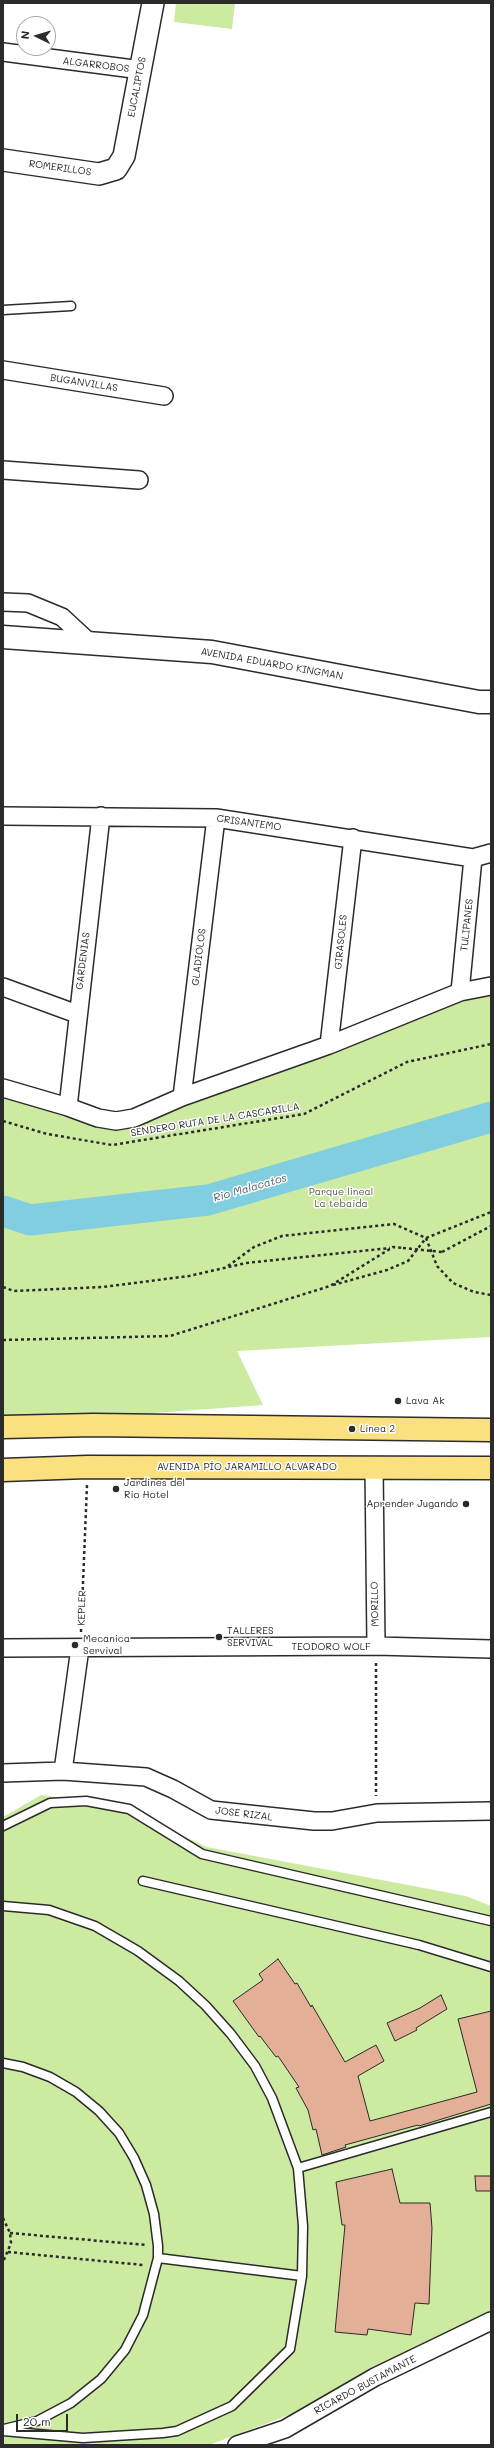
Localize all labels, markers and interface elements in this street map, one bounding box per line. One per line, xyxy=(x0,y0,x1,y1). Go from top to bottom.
north arrow xyxy=(16,16,56,56)
text: N xyxy=(17,30,32,40)
street label: ALGARROBOS xyxy=(62,55,130,75)
street label: EUCALIPTOS xyxy=(125,56,149,118)
street label: ROMERILLOS xyxy=(28,158,92,178)
street label: BUGANVILLAS xyxy=(49,372,119,394)
street label: AVENIDA EDUARDO KINGMAN xyxy=(200,646,344,682)
street label: CRISANTEMO xyxy=(216,813,282,833)
street label: TULIPANES xyxy=(458,898,476,952)
street label: GIRASOLES xyxy=(332,914,350,970)
street label: GLADIOLOS xyxy=(190,928,208,986)
street label: GARDENIAS xyxy=(74,932,92,990)
street label: SENDERO RUTA DE LA CASCARILLA xyxy=(130,1101,300,1139)
water label: Rio Malacatos xyxy=(212,1171,288,1205)
park label: Parque lineal La tebaida xyxy=(309,1186,373,1210)
place label: Lava Ak xyxy=(406,1395,444,1407)
marker: Lava Ak xyxy=(393,1396,403,1406)
place label: Linea 2 xyxy=(360,1423,395,1435)
marker: Linea 2 xyxy=(347,1424,357,1434)
street label: AVENIDA PÍO JARAMILLO ALVARADO xyxy=(157,1461,337,1473)
place label: Jardines del Rio Hotel xyxy=(124,1477,185,1500)
marker: Jardines del Rio Hotel xyxy=(111,1484,121,1494)
place label: Aprender Jugando xyxy=(367,1498,458,1510)
marker: Aprender Jugando xyxy=(461,1499,471,1509)
street label: MORILLO xyxy=(369,1581,381,1627)
street label: KEPLER xyxy=(75,1590,89,1626)
place label: TALLERES SERVIVAL xyxy=(227,1625,274,1648)
marker: TALLERES SERVIVAL xyxy=(214,1632,224,1642)
place label: Mecanica Servival xyxy=(83,1633,130,1656)
marker: Mecanica Servival xyxy=(70,1640,80,1650)
street label: TEODORO WOLF xyxy=(291,1641,371,1653)
street label: JOSE RIZAL xyxy=(215,1805,273,1823)
street label: RICARDO BUSTAMANTE xyxy=(312,2353,418,2417)
scale bar xyxy=(18,2406,70,2432)
text: 20 m xyxy=(23,2413,51,2429)

